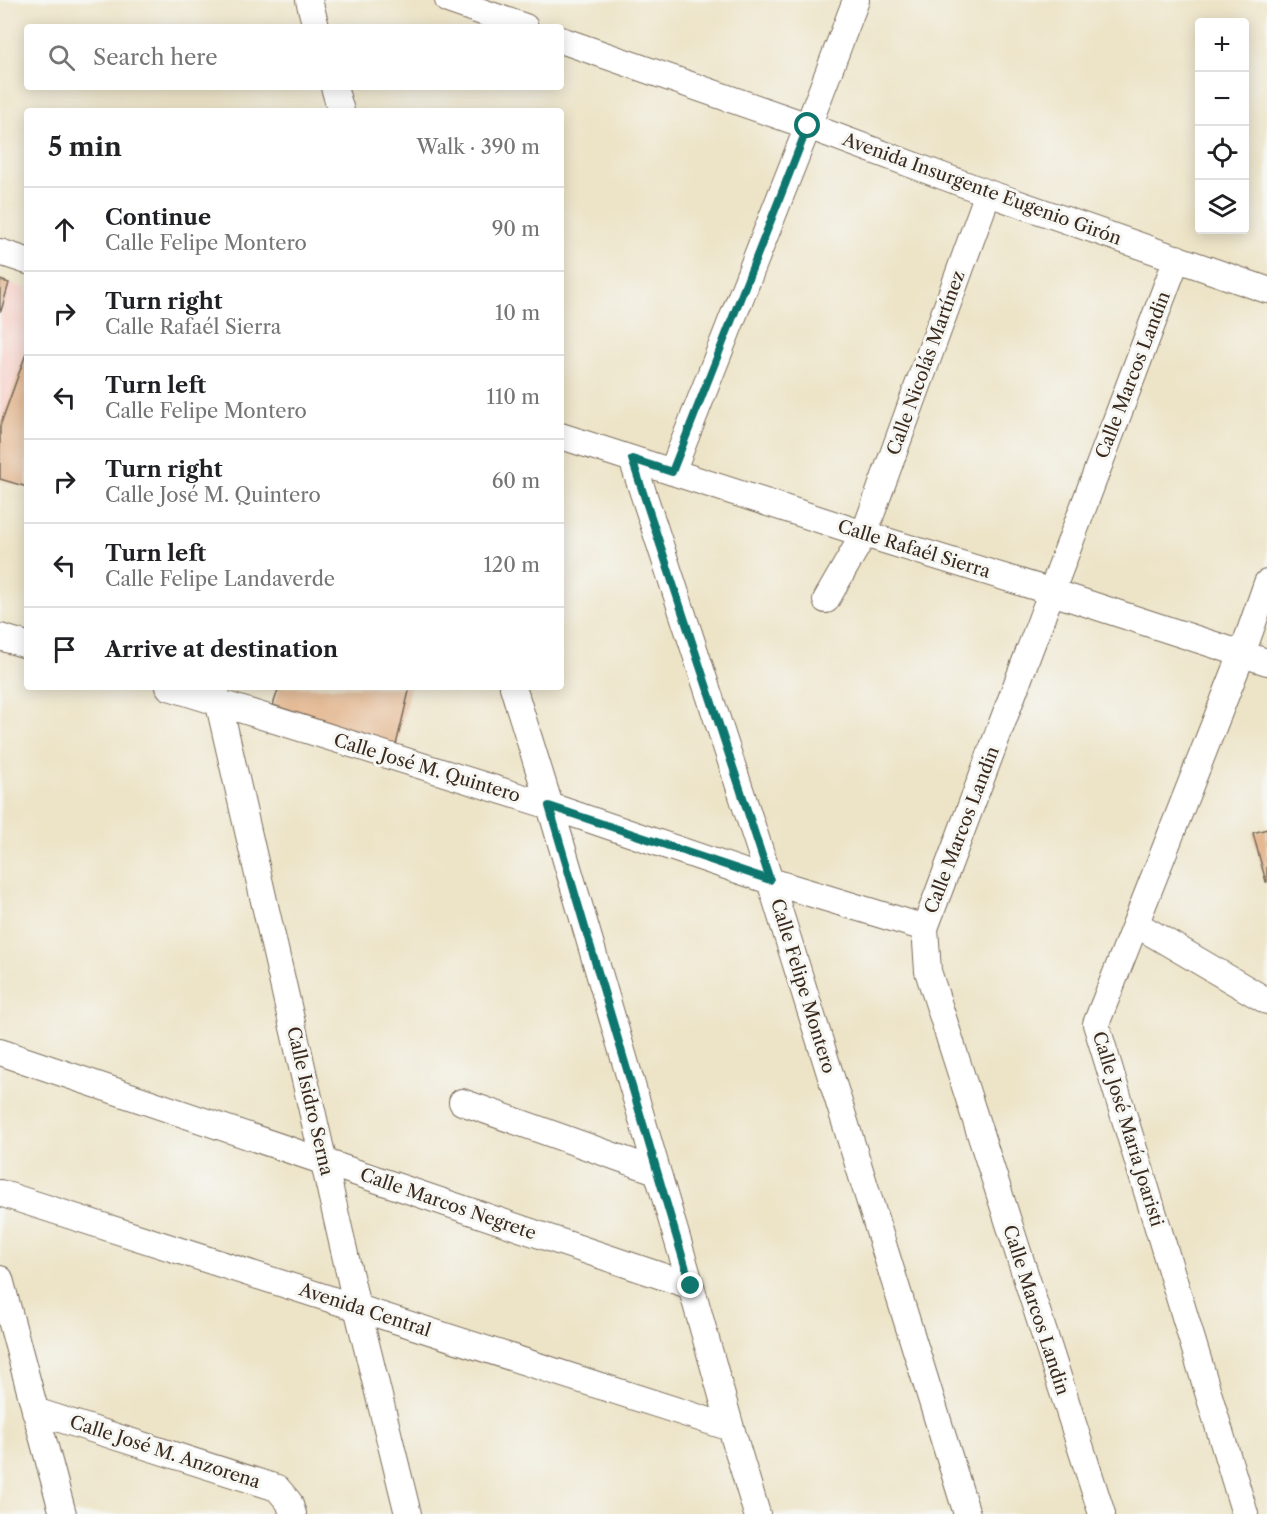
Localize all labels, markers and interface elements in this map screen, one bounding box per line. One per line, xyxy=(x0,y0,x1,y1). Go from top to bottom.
map controls xyxy=(1195,18,1249,234)
button: + xyxy=(1195,18,1249,72)
search box xyxy=(24,24,564,90)
icon: search xyxy=(45,41,78,74)
text: Search here xyxy=(93,44,218,71)
button: − xyxy=(1195,72,1249,126)
route start xyxy=(794,112,820,138)
button: locate xyxy=(1195,126,1249,180)
street label: Avenida Insurgente Eugenio Girón xyxy=(839,128,1124,250)
text: 5 min xyxy=(48,131,122,163)
text: Walk · 390 m xyxy=(417,135,540,159)
button: layers xyxy=(1195,180,1249,234)
text: Continue xyxy=(105,204,211,231)
icon: ahead xyxy=(48,213,81,246)
text: 90 m xyxy=(492,217,540,241)
text: Calle Felipe Montero xyxy=(105,231,307,255)
street label: Calle Nicolás Martínez xyxy=(882,268,970,458)
text: Turn right xyxy=(105,288,223,315)
street label: Calle Marcos Landin xyxy=(1091,288,1175,462)
icon: right xyxy=(48,297,81,330)
text: 10 m xyxy=(495,301,540,325)
text: Calle Rafaél Sierra xyxy=(105,315,281,339)
text: Turn left xyxy=(105,372,206,399)
icon: left xyxy=(48,381,81,414)
text: 110 m xyxy=(487,385,540,409)
text: Calle Felipe Montero xyxy=(105,399,307,423)
text: Turn right xyxy=(105,456,223,483)
icon: right xyxy=(48,465,81,498)
text: 60 m xyxy=(492,469,540,493)
text: Calle José M. Quintero xyxy=(105,483,321,507)
street label: Calle Rafaél Sierra xyxy=(835,515,994,583)
text: Turn left xyxy=(105,540,206,567)
icon: left xyxy=(48,549,81,582)
text: 120 m xyxy=(483,553,540,577)
text: Calle Felipe Landaverde xyxy=(105,567,335,591)
icon: arrive xyxy=(48,633,81,666)
text: Arrive at destination xyxy=(105,636,338,663)
street label: Calle José M. Quintero xyxy=(331,729,523,807)
street label: Calle Marcos Landin xyxy=(920,743,1004,917)
street label: Calle Felipe Montero xyxy=(766,896,840,1076)
street label: Calle Isidro Serna xyxy=(282,1024,338,1178)
street label: Calle José María Joaristi xyxy=(1088,1029,1168,1230)
street label: Calle Marcos Negrete xyxy=(357,1164,539,1244)
street label: Calle Marcos Landin xyxy=(998,1222,1074,1398)
route end xyxy=(677,1272,703,1298)
street label: Avenida Central xyxy=(295,1278,434,1342)
street label: Calle José M. Anzorena xyxy=(67,1411,263,1493)

